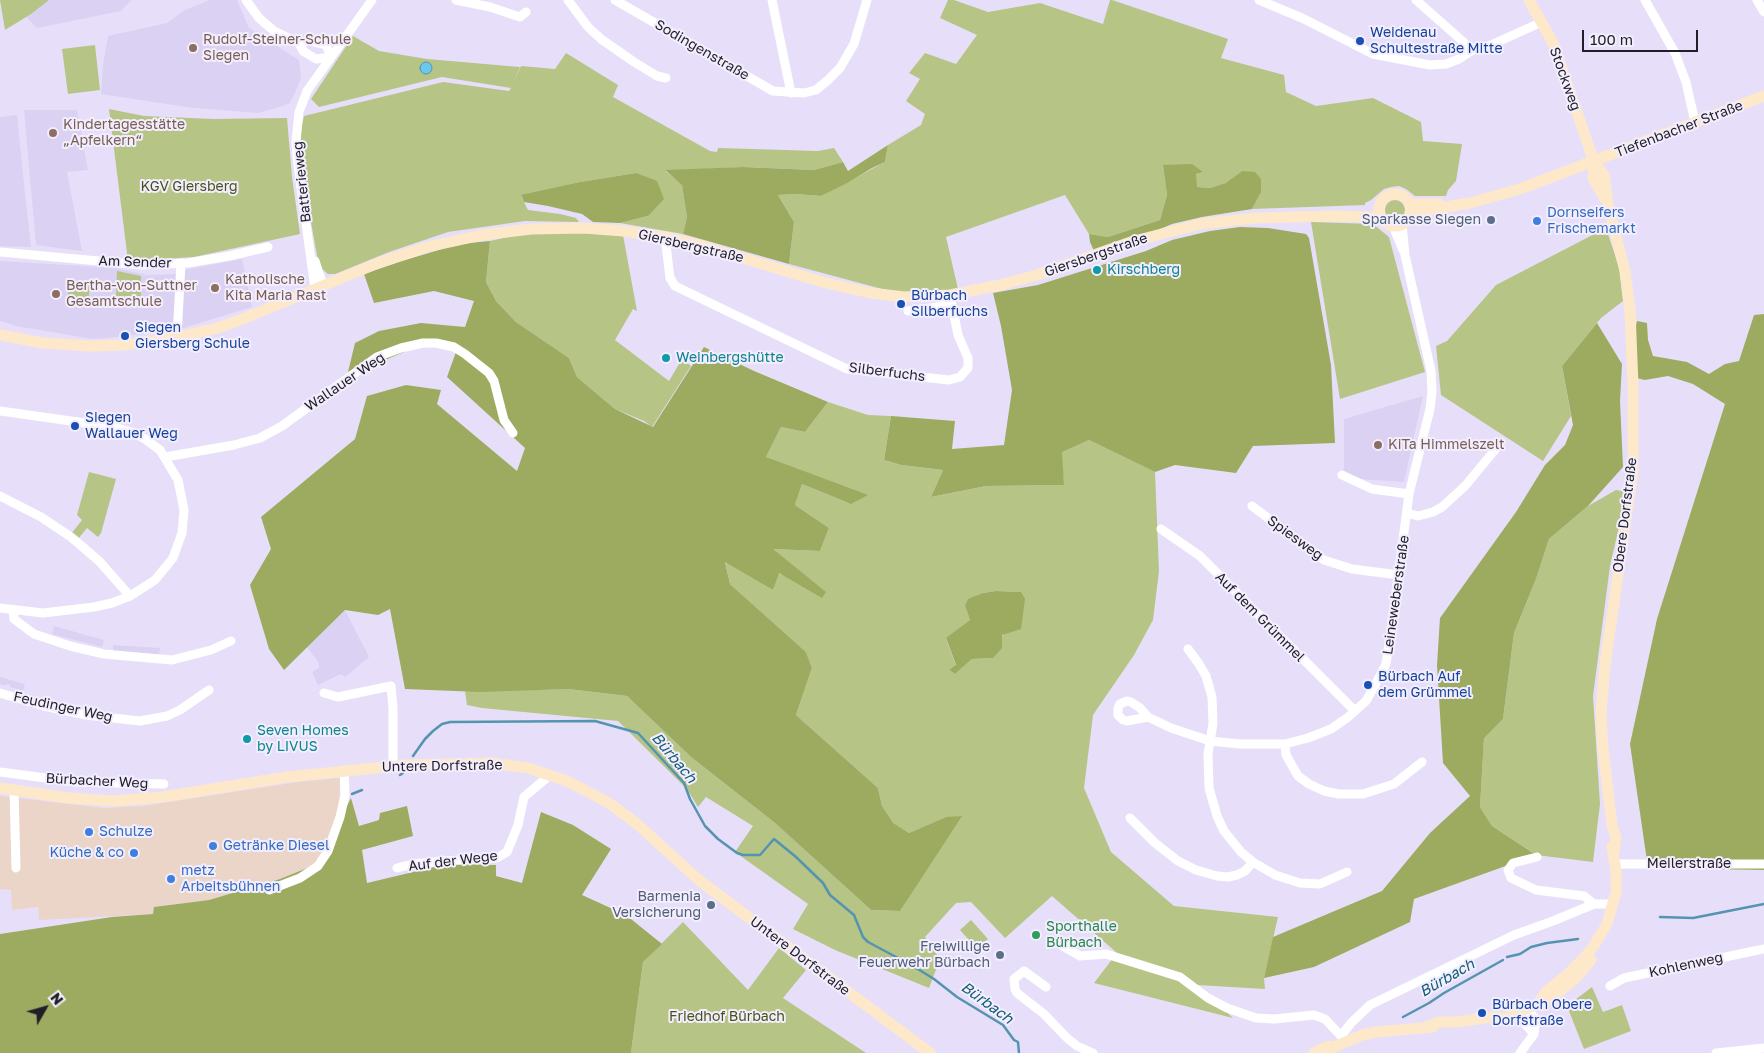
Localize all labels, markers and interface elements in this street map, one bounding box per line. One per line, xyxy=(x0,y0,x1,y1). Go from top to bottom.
street label: Sodingenstraße xyxy=(652,16,752,84)
scale bar xyxy=(1584,20,1700,52)
place label: Weidenau Schultestraße Mitte xyxy=(1370,25,1503,58)
text: 100 m xyxy=(1590,30,1633,48)
place label: Rudolf-Steiner-Schule Siegen xyxy=(203,32,351,64)
marker: Weidenau Schultestraße Mitte xyxy=(1354,35,1366,47)
marker: Rudolf-Steiner-Schule Siegen xyxy=(187,42,199,54)
street label: Stockweg xyxy=(1546,45,1584,113)
street label: Tiefenbacher Straße xyxy=(1613,97,1745,161)
place label: Kindertagesstätte „Apfelkern“ xyxy=(63,117,185,150)
marker: Kindertagesstätte „Apfelkern“ xyxy=(47,127,59,139)
street label: Batterieweg xyxy=(289,141,315,223)
park label: KGV Giersberg xyxy=(140,179,238,195)
place label: Dornseifers Frischemarkt xyxy=(1547,205,1636,238)
place label: Sparkasse Siegen xyxy=(1362,212,1481,228)
marker: Sparkasse Siegen xyxy=(1485,214,1497,226)
marker: Dornseifers Frischemarkt xyxy=(1531,215,1543,227)
street label: Giersbergstraße xyxy=(637,226,745,266)
street label: Giersbergstraße xyxy=(1042,230,1150,280)
street label: Am Sender xyxy=(98,252,172,272)
place label: Kirschberg xyxy=(1107,262,1180,278)
marker: Kirschberg xyxy=(1091,264,1103,276)
place label: Katholische Kita Maria Rast xyxy=(225,272,326,304)
place label: Bertha-von-Suttner Gesamtschule xyxy=(66,278,197,310)
marker: Katholische Kita Maria Rast xyxy=(209,282,221,294)
marker: Bertha-von-Suttner Gesamtschule xyxy=(50,288,62,300)
place label: Bürbach Silberfuchs xyxy=(911,288,988,321)
marker: Bürbach Silberfuchs xyxy=(895,298,907,310)
place label: Siegen Giersberg Schule xyxy=(135,320,250,352)
marker: Siegen Giersberg Schule xyxy=(119,330,131,342)
street label: Wallauer Weg xyxy=(302,349,388,415)
place label: Weinbergshütte xyxy=(676,350,784,366)
marker: Weinbergshütte xyxy=(660,352,672,364)
street label: Silberfuchs xyxy=(848,359,926,385)
place label: Siegen Wallauer Weg xyxy=(85,410,178,442)
marker: Siegen Wallauer Weg xyxy=(69,420,81,432)
place label: KiTa Himmelszelt xyxy=(1388,437,1504,453)
marker: KiTa Himmelszelt xyxy=(1372,439,1384,451)
street label: Obere Dorfstraße xyxy=(1610,457,1640,573)
street label: Spiesweg xyxy=(1264,512,1326,564)
street label: Leineweberstraße xyxy=(1379,534,1413,656)
street label: Auf dem Grümmel xyxy=(1212,569,1308,665)
place label: Bürbach Auf dem Grümmel xyxy=(1378,669,1472,702)
marker: Bürbach Auf dem Grümmel xyxy=(1362,679,1374,691)
street label: Feudinger Weg xyxy=(12,688,114,726)
place label: Seven Homes by LIVUS xyxy=(257,723,349,756)
water label: Bürbach xyxy=(648,729,700,787)
marker: Seven Homes by LIVUS xyxy=(241,733,253,745)
street label: Untere Dorfstraße xyxy=(381,757,503,775)
street label: Bürbacher Weg xyxy=(45,770,149,792)
place label: Schulze xyxy=(99,824,153,840)
marker: Schulze xyxy=(83,826,95,838)
place label: Getränke Diesel xyxy=(223,838,329,854)
marker: Getränke Diesel xyxy=(207,840,219,852)
place label: Küche & co xyxy=(49,845,124,861)
marker: Küche & co xyxy=(128,847,140,859)
street label: Auf der Wege xyxy=(408,847,498,875)
street label: Meilerstraße xyxy=(1647,856,1731,872)
place label: metz Arbeitsbühnen xyxy=(181,863,280,896)
marker: metz Arbeitsbühnen xyxy=(165,873,177,885)
place label: Barmenia Versicherung xyxy=(612,889,701,922)
marker: Barmenia Versicherung xyxy=(705,899,717,911)
street label: Untere Dorfstraße xyxy=(747,913,853,999)
place label: Sporthalle Bürbach xyxy=(1046,919,1117,952)
marker: Sporthalle Bürbach xyxy=(1030,929,1042,941)
place label: Freiwillige Feuerwehr Bürbach xyxy=(858,939,990,972)
marker: Freiwillige Feuerwehr Bürbach xyxy=(994,949,1006,961)
street label: Kohlenweg xyxy=(1647,949,1725,981)
water label: Bürbach xyxy=(1416,955,1478,1001)
water label: Bürbach xyxy=(957,978,1017,1028)
north arrow xyxy=(20,983,70,1033)
text: N xyxy=(47,989,67,1008)
place label: Bürbach Obere Dorfstraße xyxy=(1492,997,1592,1030)
marker: Bürbach Obere Dorfstraße xyxy=(1476,1007,1488,1019)
park label: Friedhof Bürbach xyxy=(669,1009,785,1025)

